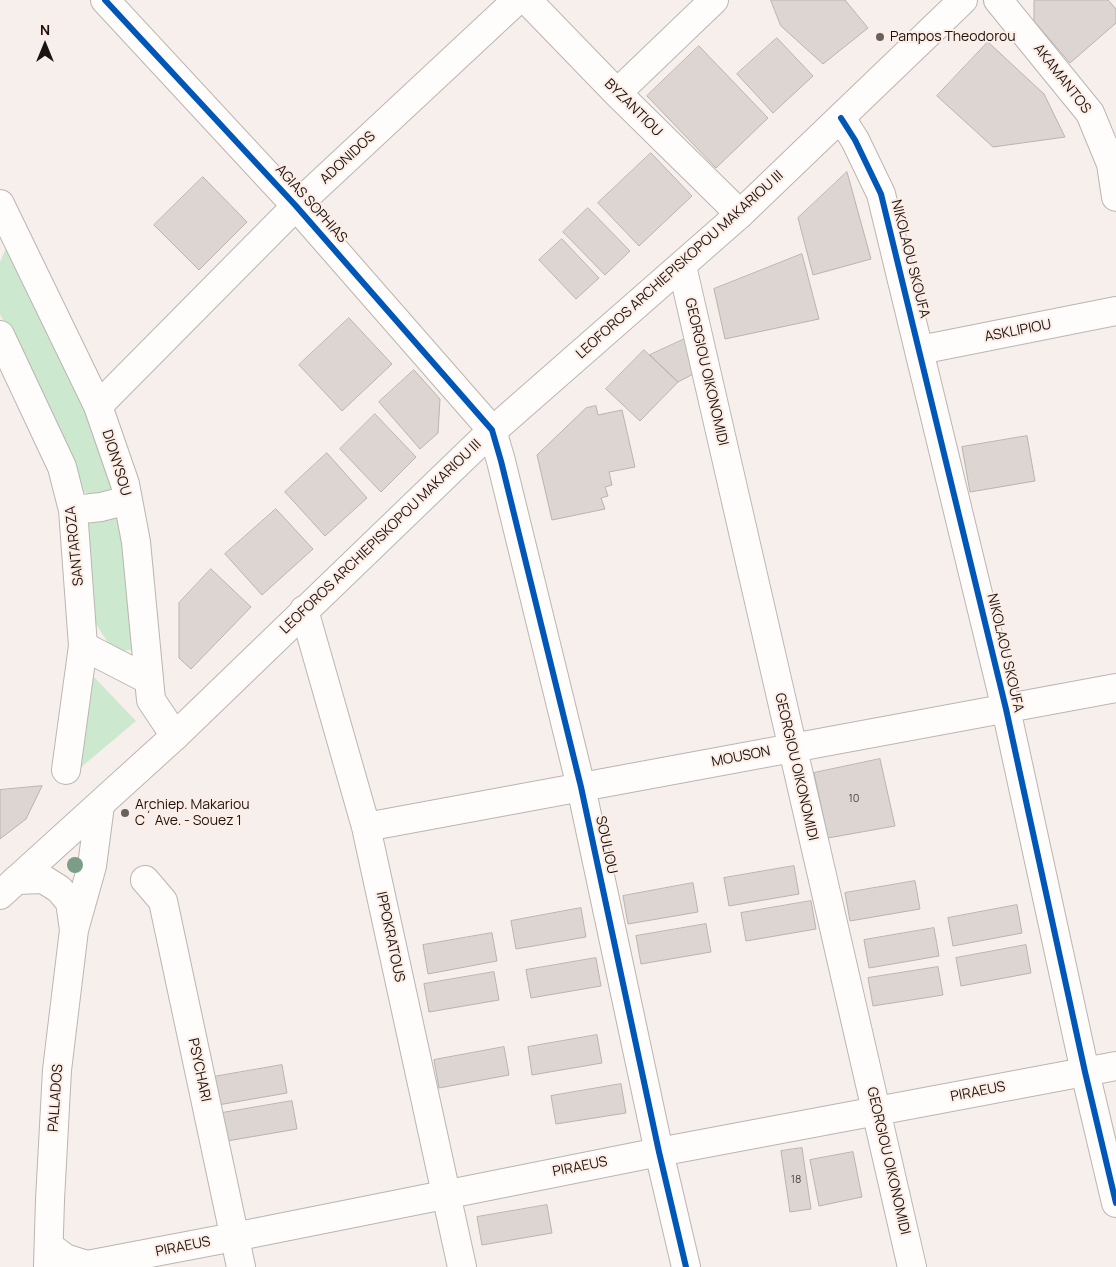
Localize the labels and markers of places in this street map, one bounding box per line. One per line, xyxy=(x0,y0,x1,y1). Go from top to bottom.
place label: Pampos Theodorou xyxy=(890,29,1016,45)
marker: Pampos Theodorou xyxy=(874,31,886,43)
place label: Archiep. Makariou C´ Ave. - Souez 1 xyxy=(135,797,250,830)
marker: Archiep. Makariou C´ Ave. - Souez 1 xyxy=(119,807,131,819)

